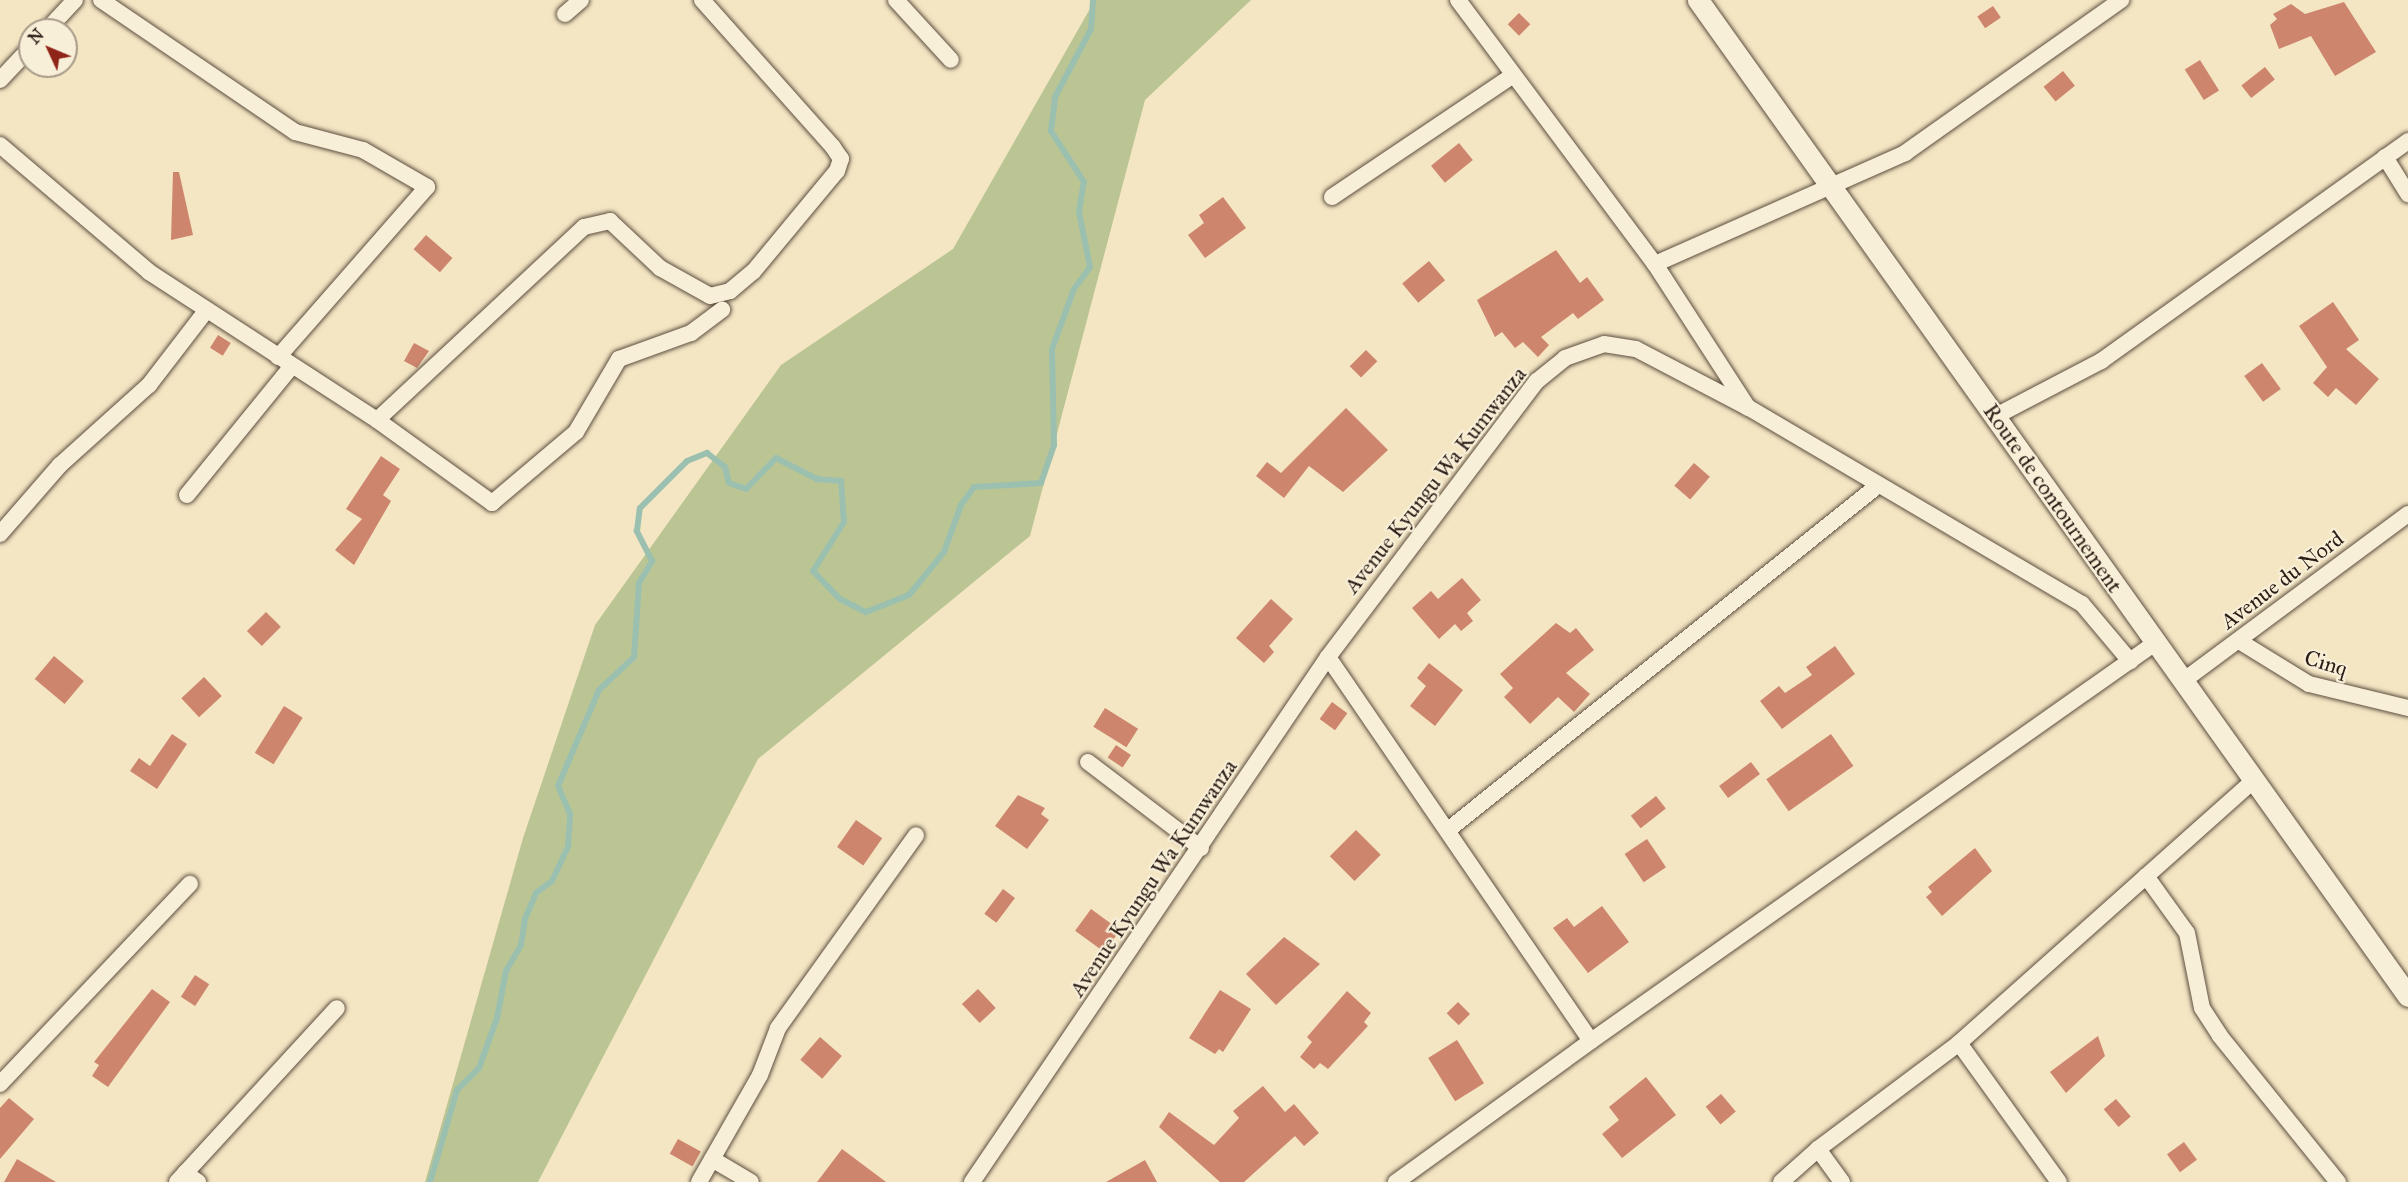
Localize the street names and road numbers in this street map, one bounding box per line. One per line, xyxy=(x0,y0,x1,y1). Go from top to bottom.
street label: Avenue Kyungu Wa Kumwanza xyxy=(1338,361,1532,599)
street label: Route de contournement xyxy=(1978,398,2128,598)
street label: Avenue du Nord xyxy=(2215,525,2349,635)
street label: Cinq xyxy=(2301,644,2351,682)
street label: Avenue Kyungu Wa Kumwanza xyxy=(1064,754,1242,1002)

